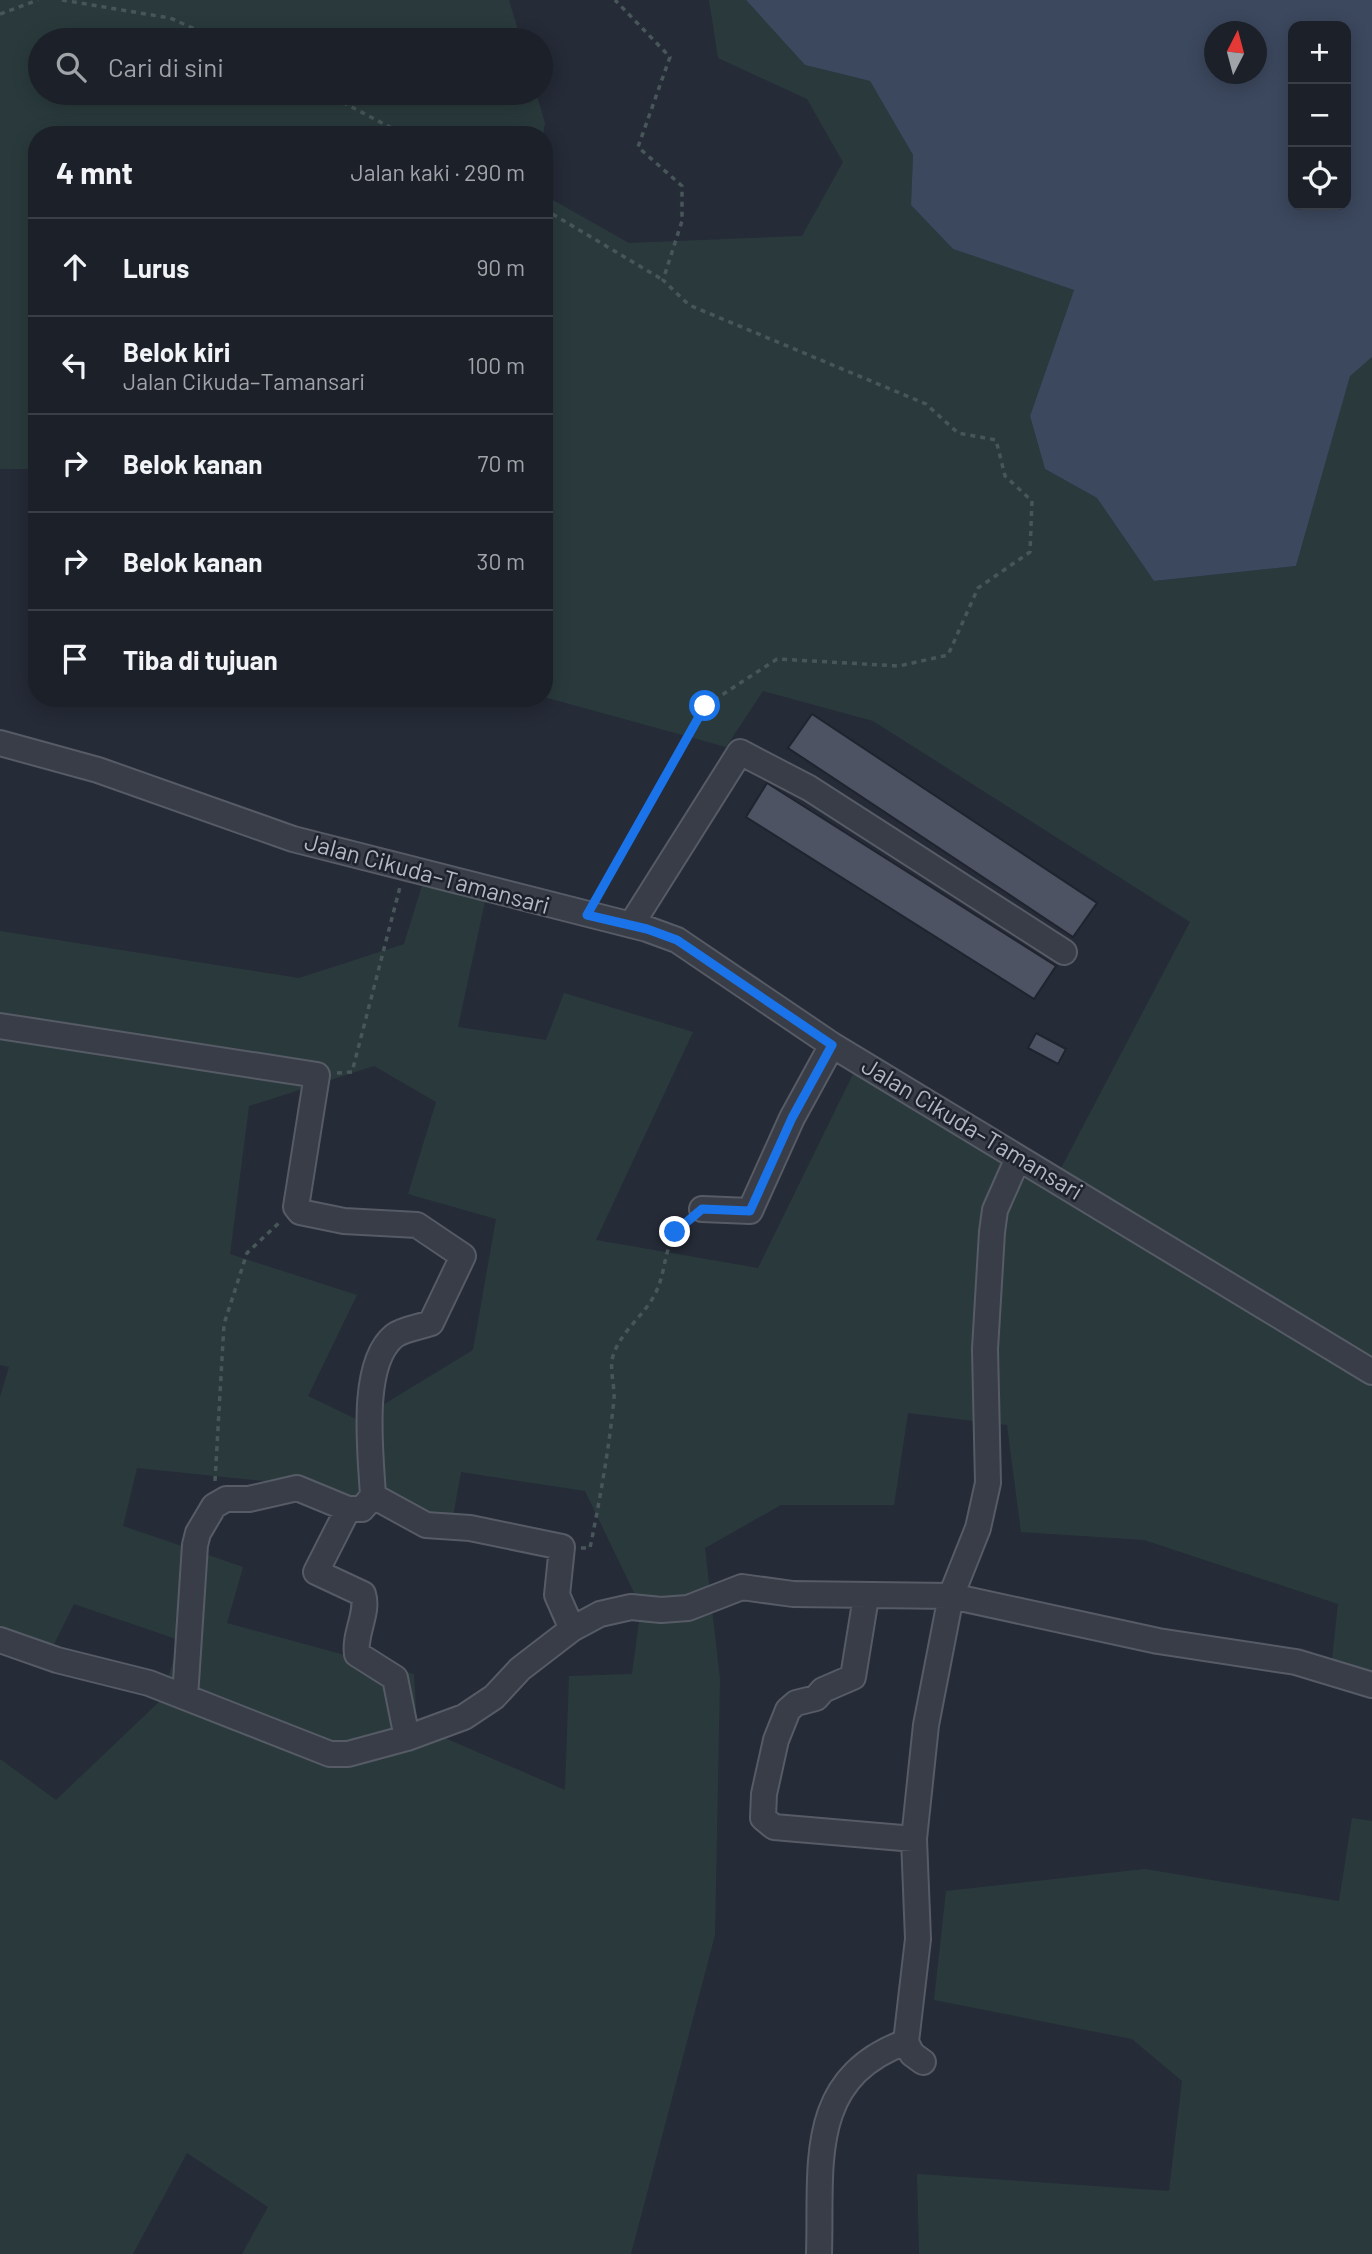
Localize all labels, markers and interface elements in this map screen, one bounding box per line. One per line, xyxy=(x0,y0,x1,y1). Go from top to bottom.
north arrow xyxy=(1204,21,1267,84)
map controls xyxy=(1288,21,1351,210)
button: + xyxy=(1288,21,1351,84)
search box xyxy=(28,28,553,105)
icon: search xyxy=(52,48,90,86)
text: Cari di sini xyxy=(108,51,224,82)
button: − xyxy=(1288,84,1351,147)
button: locate xyxy=(1288,147,1351,210)
text: 4 mnt xyxy=(56,154,133,190)
text: Jalan kaki · 290 m xyxy=(351,158,525,186)
icon: ahead xyxy=(56,248,94,286)
text: Lurus xyxy=(123,252,189,283)
text: 90 m xyxy=(476,253,525,281)
text: Belok kiri xyxy=(123,336,230,367)
icon: left xyxy=(56,346,94,384)
text: 100 m xyxy=(467,351,525,379)
text: Jalan Cikuda–Tamansari xyxy=(123,367,365,395)
icon: right xyxy=(56,444,94,482)
text: Belok kanan xyxy=(123,448,262,479)
text: 70 m xyxy=(478,449,525,477)
icon: right xyxy=(56,542,94,580)
text: Belok kanan xyxy=(123,546,262,577)
text: 30 m xyxy=(477,547,525,575)
icon: arrive xyxy=(56,640,94,678)
text: Tiba di tujuan xyxy=(123,644,278,675)
route start xyxy=(689,690,720,721)
street label: Jalan Cikuda–Tamansari xyxy=(302,826,553,919)
street label: Jalan Cikuda–Tamansari xyxy=(857,1050,1089,1205)
route end xyxy=(659,1216,690,1247)

